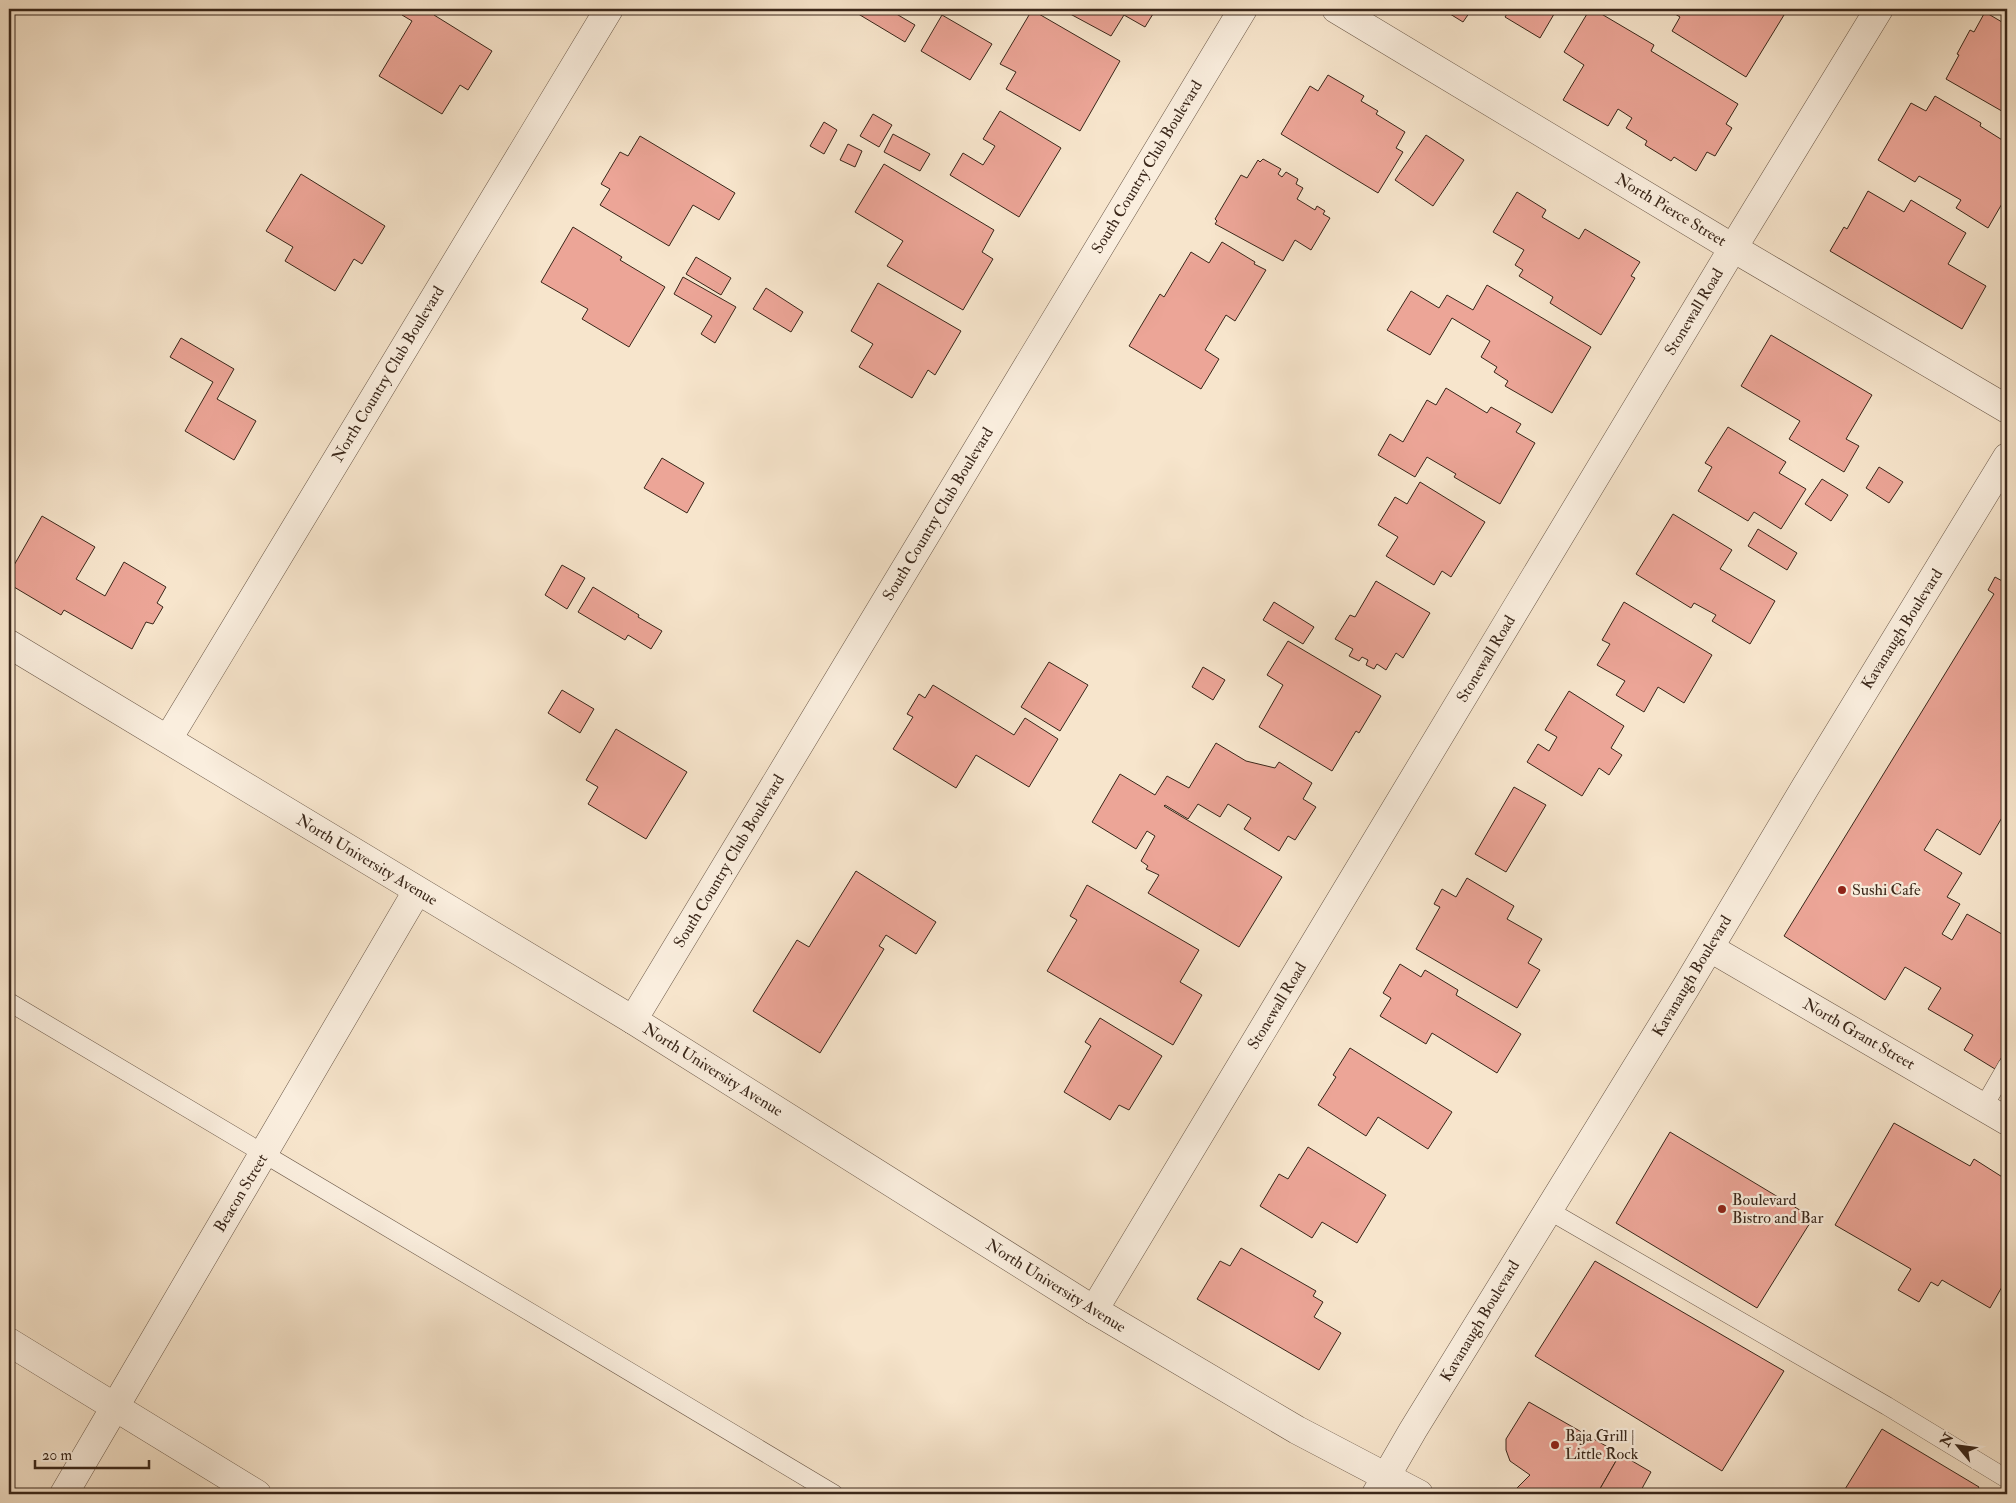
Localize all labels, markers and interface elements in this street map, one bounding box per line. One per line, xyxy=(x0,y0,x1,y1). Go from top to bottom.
street label: South Country Club Boulevard xyxy=(1087,77,1207,257)
street label: North Pierce Street xyxy=(1612,169,1730,251)
street label: Stonewall Road xyxy=(1660,265,1728,359)
street label: North Country Club Boulevard xyxy=(328,282,449,466)
street label: South Country Club Boulevard xyxy=(878,424,998,604)
street label: Kavanaugh Boulevard xyxy=(1857,565,1947,693)
street label: Stonewall Road xyxy=(1452,612,1520,706)
street label: South Country Club Boulevard xyxy=(669,771,789,951)
street label: North University Avenue xyxy=(293,810,441,910)
place label: Sushi Cafe xyxy=(1852,880,1921,900)
marker: Sushi Cafe xyxy=(1836,884,1848,896)
street label: Kavanaugh Boulevard xyxy=(1648,912,1736,1040)
street label: Stonewall Road xyxy=(1243,959,1311,1053)
street label: North Grant Street xyxy=(1800,994,1918,1074)
street label: North University Avenue xyxy=(639,1019,787,1121)
street label: Beacon Street xyxy=(210,1150,272,1236)
place label: Boulevard Bistro and Bar xyxy=(1732,1190,1823,1228)
marker: Boulevard Bistro and Bar xyxy=(1716,1203,1728,1215)
street label: North University Avenue xyxy=(982,1235,1130,1337)
street label: Kavanaugh Boulevard xyxy=(1436,1257,1524,1385)
north arrow xyxy=(1934,1420,1984,1470)
place label: Baja Grill | Little Rock xyxy=(1565,1426,1639,1464)
text: N xyxy=(1936,1430,1958,1450)
scale bar xyxy=(35,1438,149,1470)
marker: Baja Grill | Little Rock xyxy=(1549,1439,1561,1451)
text: 20 m xyxy=(42,1446,72,1465)

